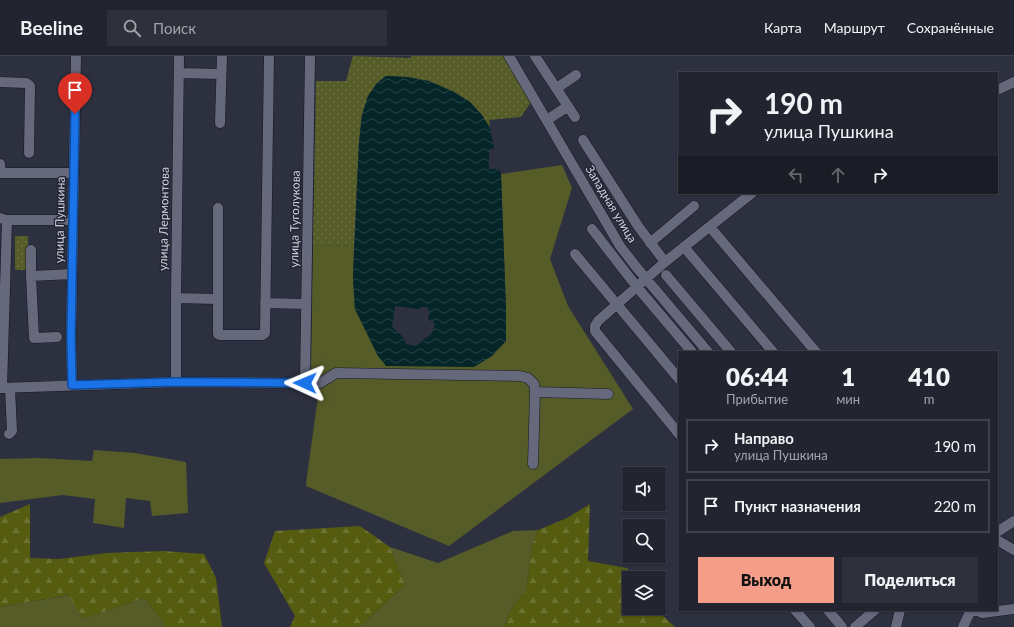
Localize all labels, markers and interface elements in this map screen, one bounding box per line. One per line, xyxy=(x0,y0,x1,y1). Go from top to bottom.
search box xyxy=(107,10,387,46)
text: Beeline xyxy=(20,16,83,39)
icon: search xyxy=(121,17,143,39)
text: Поиск xyxy=(153,19,196,37)
text: Карта xyxy=(764,19,802,36)
text: Маршрут xyxy=(824,19,885,36)
text: Сохранённые xyxy=(907,19,994,36)
pin xyxy=(58,73,92,114)
icon: arrive xyxy=(64,79,86,101)
text: 190 m xyxy=(764,86,843,120)
icon: right xyxy=(698,88,750,140)
text: улица Пушкина xyxy=(764,120,894,142)
street label: Западная улица xyxy=(582,162,640,245)
icon: left xyxy=(785,164,807,186)
icon: ahead xyxy=(827,164,849,186)
icon: right xyxy=(869,164,891,186)
street label: улица Лермонтова xyxy=(155,167,172,271)
street label: улица Туголукова xyxy=(286,170,303,268)
street label: улица Пушкина xyxy=(51,177,68,263)
position arrow xyxy=(284,362,326,404)
text: 06:44 xyxy=(726,362,788,391)
text: 1 xyxy=(841,362,855,391)
text: 410 xyxy=(908,362,950,391)
text: Прибытие xyxy=(726,391,788,407)
text: мин xyxy=(836,391,860,407)
text: m xyxy=(924,391,934,407)
text: Направо xyxy=(734,429,794,447)
icon: right xyxy=(700,435,722,457)
text: 190 m xyxy=(934,437,976,455)
text: улица Пушкина xyxy=(734,447,828,463)
map controls xyxy=(622,467,666,615)
button: sound xyxy=(622,467,666,511)
icon: arrive xyxy=(700,495,722,517)
text: Пункт назначения xyxy=(734,497,861,515)
text: 220 m xyxy=(934,497,976,515)
button: search xyxy=(622,519,666,563)
button: Выход xyxy=(698,557,834,603)
button: Поделиться xyxy=(842,557,978,603)
button: layers xyxy=(622,571,666,615)

